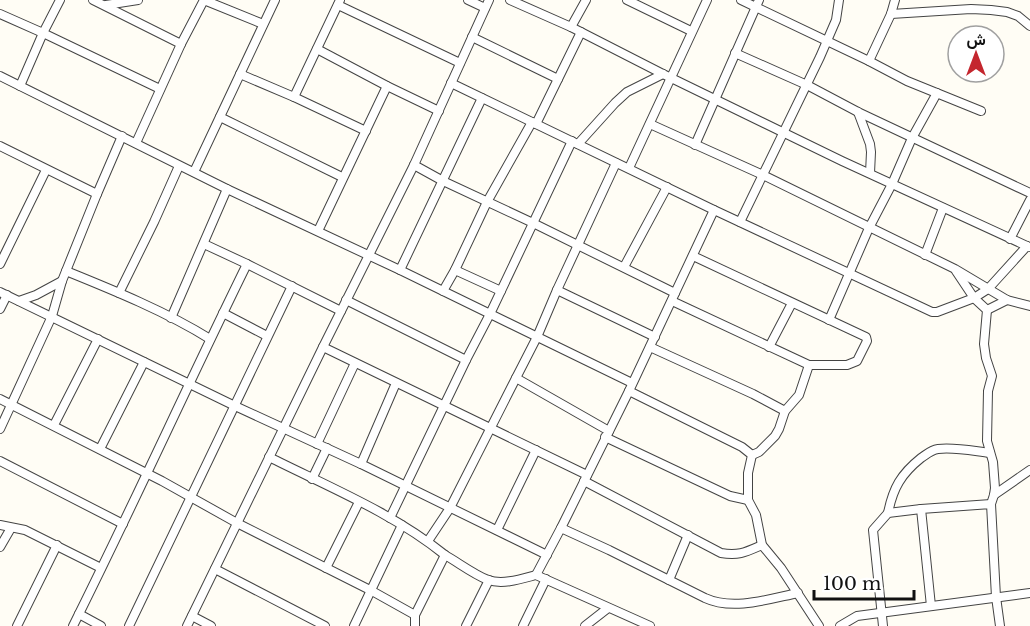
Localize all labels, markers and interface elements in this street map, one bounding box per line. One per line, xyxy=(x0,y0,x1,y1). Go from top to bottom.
north arrow xyxy=(946,24,1006,84)
text: ش xyxy=(966,29,986,49)
scale bar xyxy=(814,563,914,601)
text: 100 m xyxy=(823,573,881,595)

